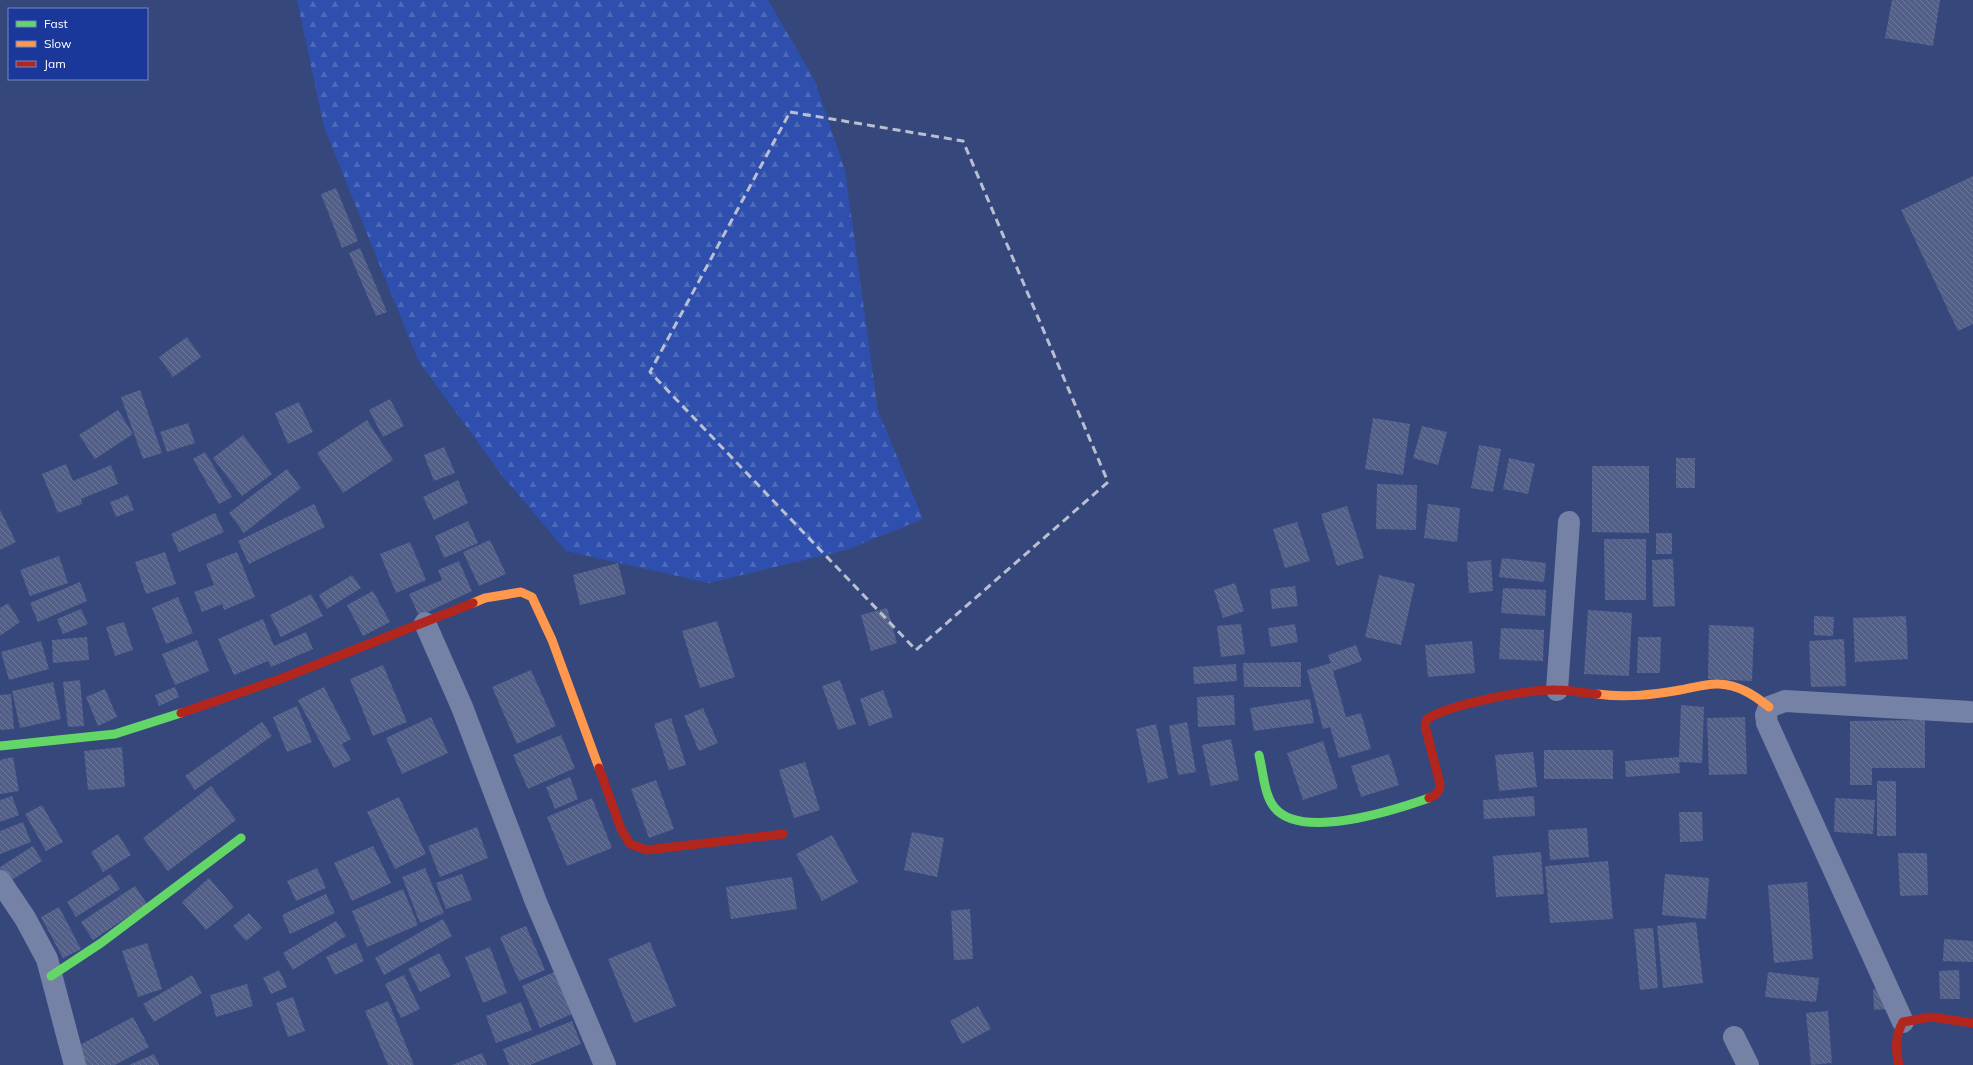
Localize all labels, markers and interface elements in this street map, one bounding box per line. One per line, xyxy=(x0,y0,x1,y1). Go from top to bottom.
legend xyxy=(8,8,148,80)
text: Fast xyxy=(44,16,68,31)
text: Slow xyxy=(44,36,72,51)
text: Jam xyxy=(44,56,66,71)

